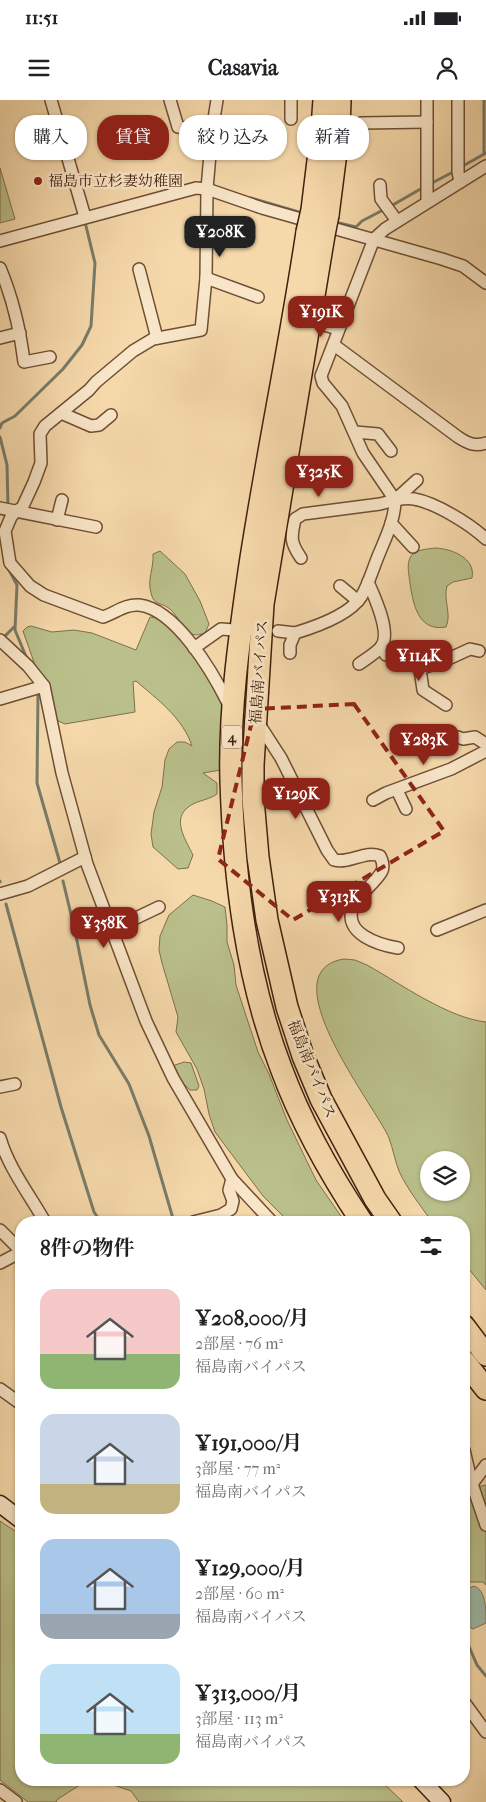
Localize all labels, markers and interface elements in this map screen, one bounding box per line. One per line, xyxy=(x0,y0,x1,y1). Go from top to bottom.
text: 11:51 xyxy=(25,7,58,29)
icon: menu xyxy=(25,54,53,82)
icon: person xyxy=(433,54,461,82)
text: Casavia xyxy=(208,55,278,81)
chip: 購入 xyxy=(15,115,87,160)
chip: 賃貸 xyxy=(97,115,169,160)
chip: 絞り込み xyxy=(179,115,287,160)
chip: 新着 xyxy=(297,115,369,160)
place label: 福島市立杉妻幼稚園 xyxy=(48,172,183,190)
marker: 福島市立杉妻幼稚園 xyxy=(32,175,44,187)
pin: ¥208K xyxy=(185,216,255,258)
text: ¥208K xyxy=(195,222,245,241)
pin: ¥191K xyxy=(286,296,356,338)
text: ¥191K xyxy=(299,302,343,321)
pin: ¥325K xyxy=(284,456,354,498)
text: ¥325K xyxy=(296,462,342,481)
street label: 福島南バイパス xyxy=(246,619,272,725)
pin: ¥114K xyxy=(384,640,454,682)
text: ¥114K xyxy=(397,646,441,665)
pin: ¥283K xyxy=(389,724,459,766)
road number: 4 xyxy=(222,726,242,749)
text: ¥283K xyxy=(401,730,447,749)
pin: ¥129K xyxy=(261,778,331,820)
text: ¥129K xyxy=(273,784,319,803)
pin: ¥313K xyxy=(304,880,374,923)
text: ¥313K xyxy=(318,887,360,906)
pin: ¥358K xyxy=(69,906,139,949)
text: ¥358K xyxy=(81,913,127,932)
street label: 福島南バイパス xyxy=(284,1017,340,1121)
map controls xyxy=(420,1151,470,1201)
button: layers xyxy=(420,1151,470,1201)
icon: filters xyxy=(417,1232,445,1260)
text: 8件の物件 xyxy=(40,1236,135,1260)
text: ¥208,000/月 xyxy=(195,1306,310,1330)
icon: home xyxy=(80,1309,140,1369)
text: 2部屋 · 76 m² xyxy=(195,1334,283,1353)
text: 福島南バイパス xyxy=(195,1357,307,1376)
text: ¥191,000/月 xyxy=(195,1431,303,1455)
icon: home xyxy=(80,1434,140,1494)
text: 3部屋 · 77 m² xyxy=(195,1459,280,1478)
text: 福島南バイパス xyxy=(195,1482,307,1501)
text: ¥129,000/月 xyxy=(195,1556,306,1580)
icon: home xyxy=(80,1559,140,1619)
text: 2部屋 · 60 m² xyxy=(195,1584,284,1603)
text: 福島南バイパス xyxy=(195,1607,307,1626)
text: ¥313,000/月 xyxy=(195,1681,301,1705)
icon: home xyxy=(80,1684,140,1744)
text: 3部屋 · 113 m² xyxy=(195,1709,283,1728)
text: 福島南バイパス xyxy=(195,1732,307,1751)

